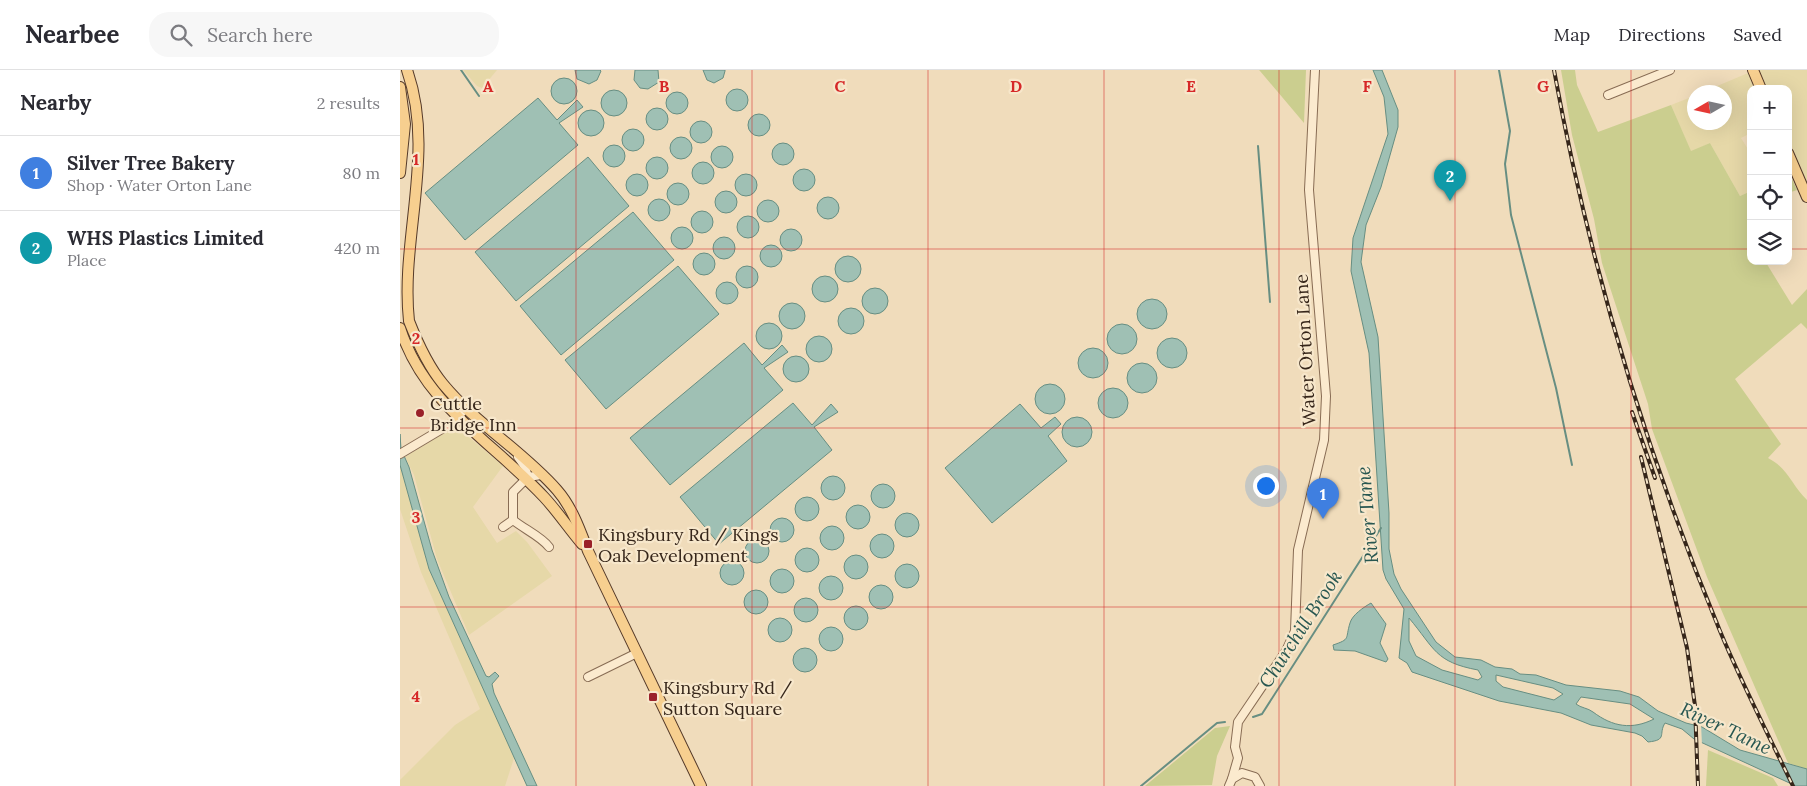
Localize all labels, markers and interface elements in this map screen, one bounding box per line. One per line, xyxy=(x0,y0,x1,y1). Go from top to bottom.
search box xyxy=(149,12,499,57)
text: Nearbee xyxy=(25,19,119,50)
icon: search xyxy=(167,21,195,49)
text: Search here xyxy=(207,23,313,47)
text: Map xyxy=(1554,23,1590,46)
text: Directions xyxy=(1618,23,1705,46)
text: Saved xyxy=(1733,23,1782,46)
text: A xyxy=(483,76,494,96)
text: B xyxy=(659,76,670,96)
text: C xyxy=(834,76,846,96)
text: D xyxy=(1010,76,1022,96)
text: E xyxy=(1186,76,1196,96)
text: F xyxy=(1362,76,1372,96)
text: G xyxy=(1537,76,1549,96)
north arrow xyxy=(1687,85,1732,130)
map controls xyxy=(1747,85,1792,265)
button: + xyxy=(1747,85,1792,130)
text: Nearby xyxy=(20,89,91,116)
text: 2 results xyxy=(317,93,380,113)
button: − xyxy=(1747,130,1792,175)
text: 1 xyxy=(413,149,419,169)
text: Silver Tree Bakery xyxy=(67,151,235,175)
pin: 2 xyxy=(1434,160,1466,201)
text: 1 xyxy=(33,163,39,183)
text: 80 m xyxy=(343,163,380,183)
text: Shop · Water Orton Lane xyxy=(67,175,252,195)
button: locate xyxy=(1747,175,1792,220)
button: layers xyxy=(1747,220,1792,265)
text: WHS Plastics Limited xyxy=(67,226,264,250)
text: 2 xyxy=(32,238,40,258)
text: 420 m xyxy=(334,238,380,258)
text: Place xyxy=(67,250,106,270)
street label: Water Orton Lane xyxy=(1290,273,1320,426)
text: 2 xyxy=(412,328,420,348)
place label: Cuttle Bridge Inn xyxy=(430,392,517,436)
marker: Cuttle Bridge Inn xyxy=(414,407,426,419)
water label: River Tame xyxy=(1351,465,1383,565)
your location xyxy=(1253,473,1279,499)
pin: 1 xyxy=(1307,478,1339,519)
text: 3 xyxy=(412,507,421,527)
place label: Kingsbury Rd / Kings Oak Development xyxy=(598,523,779,567)
marker: Kingsbury Rd / Kings Oak Development xyxy=(582,538,594,550)
water label: Churchill Brook xyxy=(1253,566,1347,692)
place label: Kingsbury Rd / Sutton Square xyxy=(663,676,793,720)
text: 4 xyxy=(412,686,421,706)
marker: Kingsbury Rd / Sutton Square xyxy=(647,691,659,703)
water label: River Tame xyxy=(1677,696,1775,760)

